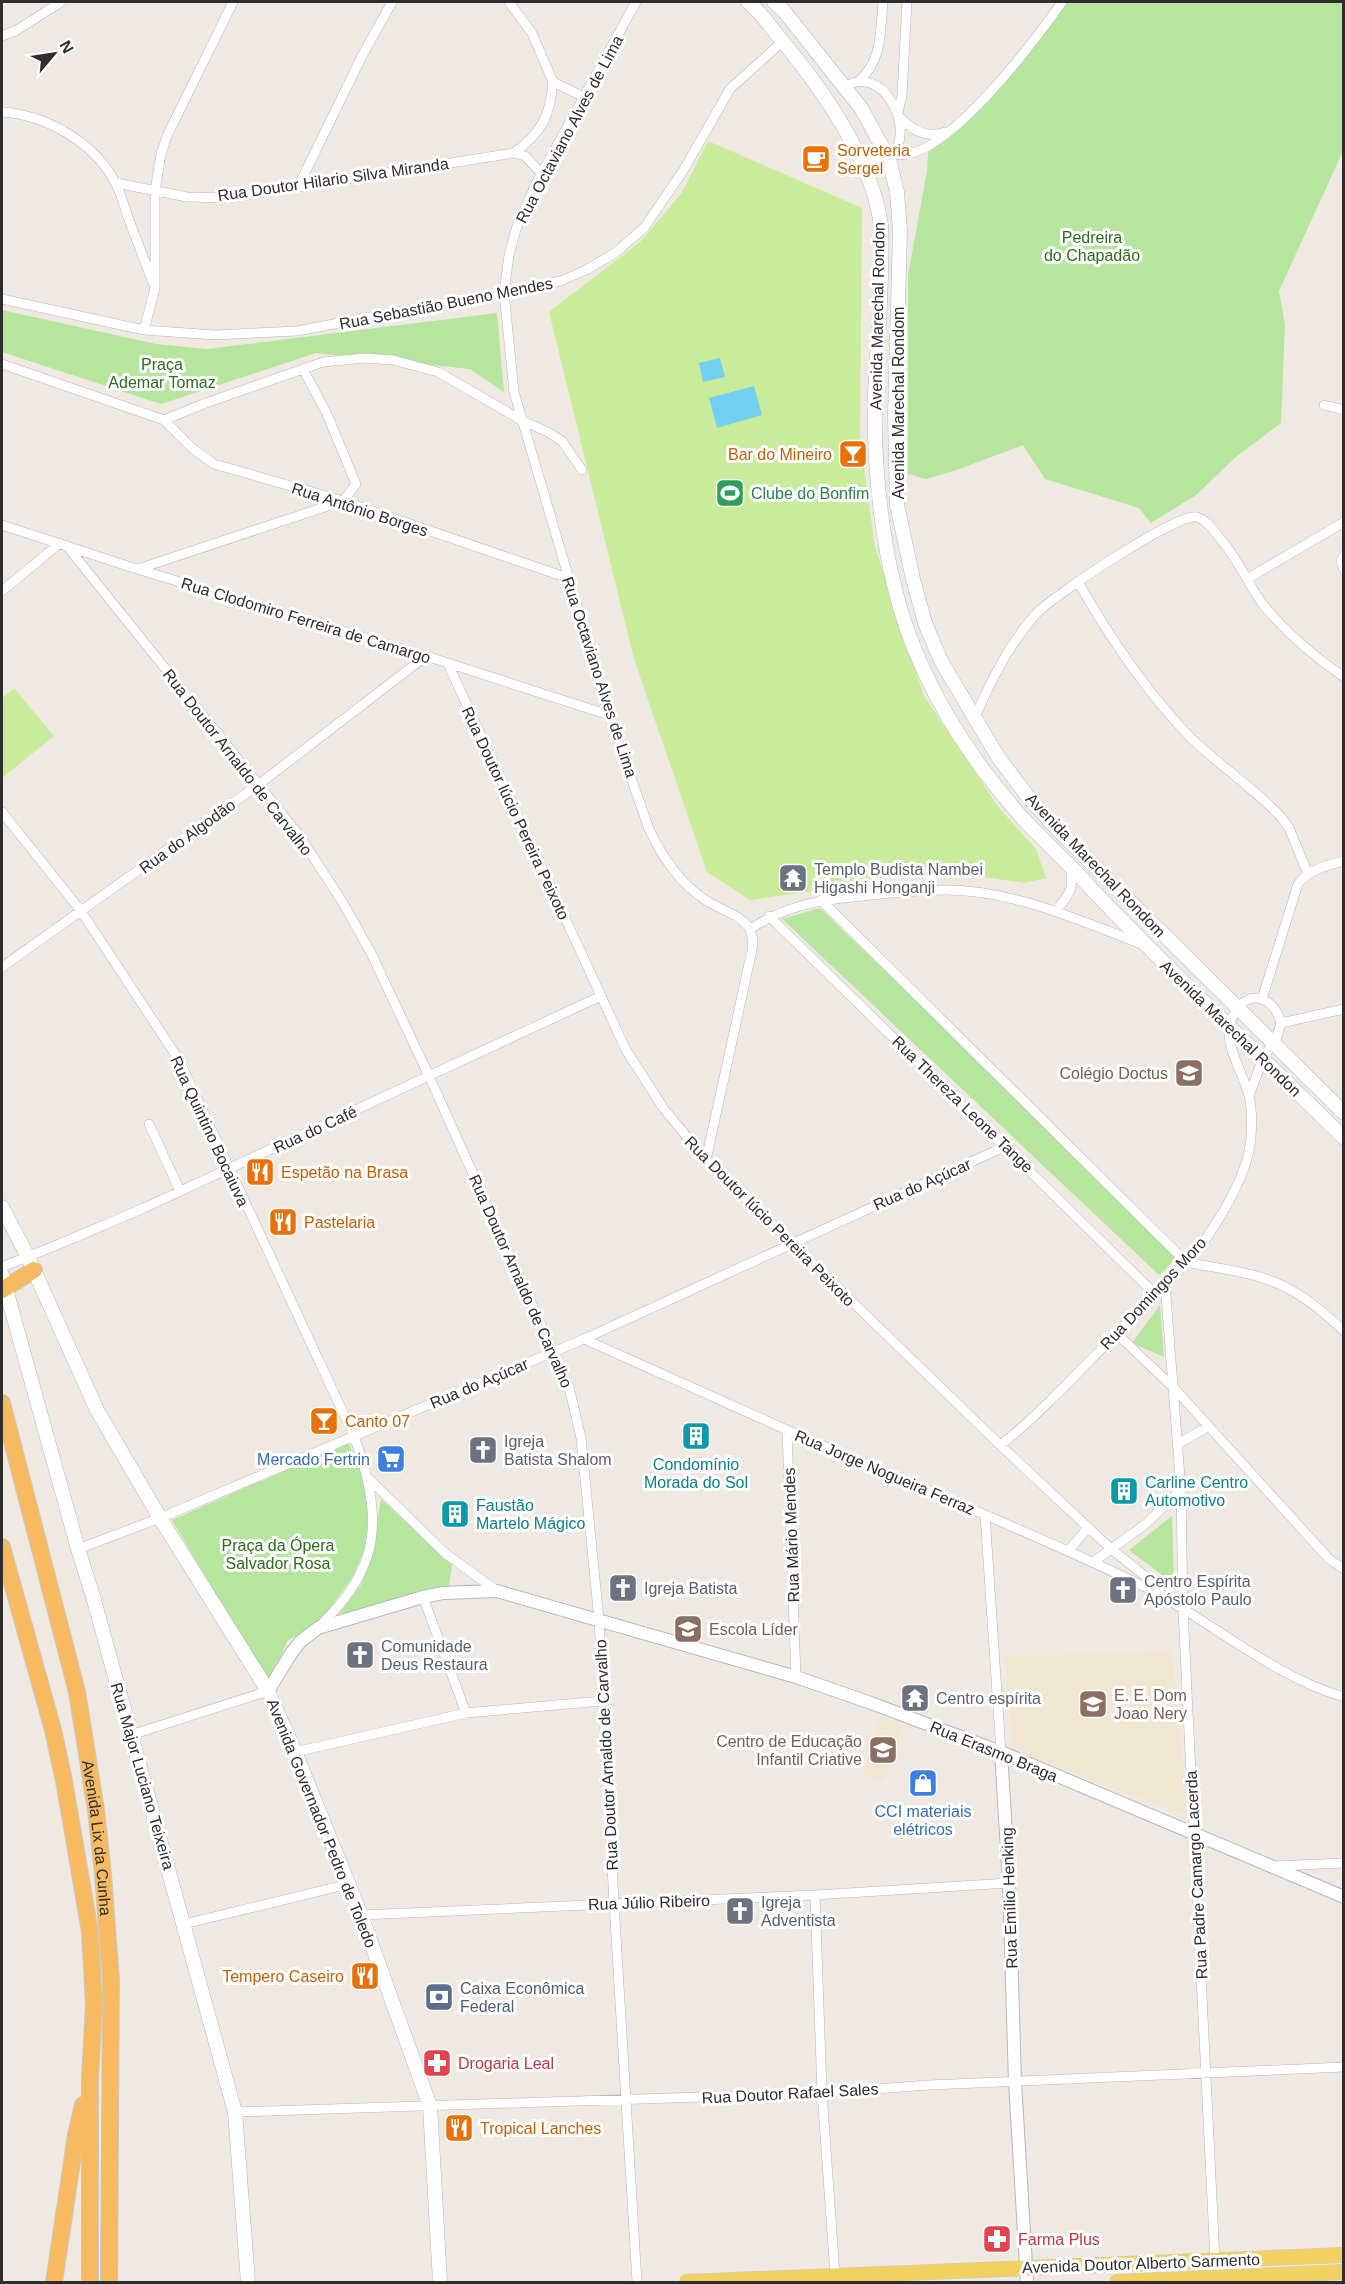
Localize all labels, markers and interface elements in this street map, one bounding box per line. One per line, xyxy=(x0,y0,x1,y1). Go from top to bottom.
north arrow xyxy=(24,24,84,84)
street label: Rua Octaviano Alves de Lima xyxy=(513,32,626,226)
text: N xyxy=(56,38,77,56)
place label: Sorveteria Sergel xyxy=(837,142,910,177)
cafe icon: Sorveteria Sergel xyxy=(800,143,832,175)
street label: Rua Doutor Hilario Silva Miranda xyxy=(217,155,450,204)
street label: Avenida Marechal Rondon xyxy=(867,222,888,410)
park label: Pedreira do Chapadão xyxy=(1044,229,1140,264)
street label: Rua Sebastião Bueno Mendes xyxy=(338,274,554,333)
street label: Avenida Marechal Rondom xyxy=(890,307,907,499)
park label: Praça Ademar Tomaz xyxy=(108,356,216,391)
bar icon: Bar do Mineiro xyxy=(837,438,869,470)
place label: Bar do Mineiro xyxy=(728,446,832,463)
sports icon: Clube do Bonfim xyxy=(714,477,746,509)
street label: Rua Antônio Borges xyxy=(290,479,430,540)
place label: Clube do Bonfim xyxy=(751,485,869,502)
street label: Rua Clodomiro Ferreira de Camargo xyxy=(179,574,433,667)
street label: Rua Octaviano Alves de Lima xyxy=(559,575,640,780)
street label: Rua Doutor Arnaldo de Carvalho xyxy=(160,666,316,859)
street label: Rua Doutor lúcio Pereira Peixoto xyxy=(459,704,573,922)
street label: Avenida Marechal Rondom xyxy=(1023,790,1169,941)
street label: Rua do Algodão xyxy=(136,796,238,877)
place label: Templo Budista Nambei Higashi Honganji xyxy=(814,861,983,896)
temple icon: Templo Budista Nambei Higashi Honganji xyxy=(777,862,809,894)
street label: Avenida Marechal Rondon xyxy=(1157,957,1304,1100)
street label: Rua Thereza Leone Tange xyxy=(889,1033,1037,1176)
street label: Rua Quintino Bocaiuva xyxy=(167,1053,252,1209)
school or university icon: Colégio Doctus xyxy=(1173,1057,1205,1089)
place label: Colégio Doctus xyxy=(1060,1065,1168,1082)
street label: Rua do Café xyxy=(271,1103,360,1156)
street label: Rua Doutor lúcio Pereira Peixoto xyxy=(681,1133,858,1310)
street label: Rua do Açúcar xyxy=(871,1155,974,1214)
restaurant icon: Espetão na Brasa xyxy=(244,1156,276,1188)
place label: Espetão na Brasa xyxy=(281,1164,408,1181)
street label: Rua Doutor Arnaldo de Carvalho xyxy=(466,1172,575,1390)
restaurant icon: Pastelaria xyxy=(267,1206,299,1238)
place label: Pastelaria xyxy=(304,1214,375,1231)
street label: Rua Domingos Moro xyxy=(1097,1234,1210,1353)
street label: Rua do Açúcar xyxy=(428,1355,531,1412)
bar icon: Canto 07 xyxy=(308,1405,340,1437)
place label: Canto 07 xyxy=(345,1413,410,1430)
building icon: Condomínio Morada do Sol xyxy=(680,1420,712,1452)
street label: Rua Jorge Nogueira Ferraz xyxy=(792,1427,977,1518)
place label: Igreja Batista Shalom xyxy=(504,1433,612,1468)
church icon: Igreja Batista Shalom xyxy=(467,1434,499,1466)
supermarket icon: Mercado Fertrin xyxy=(375,1443,407,1475)
place label: Mercado Fertrin xyxy=(257,1451,370,1468)
place label: Condomínio Morada do Sol xyxy=(644,1456,748,1491)
street label: Rua Mário Mendes xyxy=(781,1467,802,1603)
place label: Carline Centro Automotivo xyxy=(1145,1474,1248,1509)
building icon: Carline Centro Automotivo xyxy=(1108,1475,1140,1507)
place label: Faustão Martelo Mágico xyxy=(476,1497,585,1532)
building icon: Faustão Martelo Mágico xyxy=(439,1498,471,1530)
park label: Praça da Ópera Salvador Rosa xyxy=(222,1536,335,1572)
church icon: Igreja Batista xyxy=(607,1572,639,1604)
place label: Centro Espírita Apóstolo Paulo xyxy=(1144,1573,1252,1608)
church icon: Centro Espírita Apóstolo Paulo xyxy=(1107,1574,1139,1606)
place label: Igreja Batista xyxy=(644,1580,737,1597)
school or university icon: Escola Líder xyxy=(672,1613,704,1645)
place label: Escola Líder xyxy=(709,1621,799,1638)
place label: Comunidade Deus Restaura xyxy=(381,1638,488,1673)
church icon: Comunidade Deus Restaura xyxy=(344,1639,376,1671)
street label: Rua Doutor Arnaldo de Carvalho xyxy=(592,1639,621,1871)
street label: Rua Major Luciano Teixeira xyxy=(108,1681,177,1872)
temple icon: Centro espírita xyxy=(899,1682,931,1714)
place label: E. E. Dom Joao Nery xyxy=(1114,1687,1187,1722)
school or university icon: E. E. Dom Joao Nery xyxy=(1077,1688,1109,1720)
place label: Centro espírita xyxy=(936,1690,1041,1707)
street label: Avenida Governador Pedro de Toledo xyxy=(264,1696,379,1950)
street label: Rua Erasmo Braga xyxy=(928,1718,1060,1785)
place label: Centro de Educação Infantil Criative xyxy=(716,1733,862,1768)
school or university icon: Centro de Educação Infantil Criative xyxy=(867,1734,899,1766)
street label: Avenida Lix da Cunha xyxy=(79,1759,114,1916)
shop icon: CCI materiais elétricos xyxy=(907,1767,939,1799)
street label: Rua Padre Camargo Lacerda xyxy=(1183,1770,1210,1980)
place label: CCI materiais elétricos xyxy=(875,1803,971,1838)
street label: Rua Emílio Henking xyxy=(999,1827,1020,1969)
street label: Rua Júlio Ribeiro xyxy=(588,1892,710,1913)
place label: Igreja Adventista xyxy=(761,1894,836,1929)
church icon: Igreja Adventista xyxy=(724,1895,756,1927)
restaurant icon: Tempero Caseiro xyxy=(349,1960,381,1992)
place label: Tempero Caseiro xyxy=(222,1968,344,1985)
place label: Caixa Econômica Federal xyxy=(460,1980,585,2015)
bank icon: Caixa Econômica Federal xyxy=(423,1981,455,2013)
pharmacy icon: Drogaria Leal xyxy=(421,2047,453,2079)
place label: Drogaria Leal xyxy=(458,2055,554,2072)
street label: Rua Doutor Rafael Sales xyxy=(701,2080,879,2107)
restaurant icon: Tropical Lanches xyxy=(443,2112,475,2144)
place label: Tropical Lanches xyxy=(480,2120,601,2137)
pharmacy icon: Farma Plus xyxy=(981,2223,1013,2255)
place label: Farma Plus xyxy=(1018,2231,1100,2248)
street label: Avenida Doutor Alberto Sarmento xyxy=(1022,2251,1260,2276)

